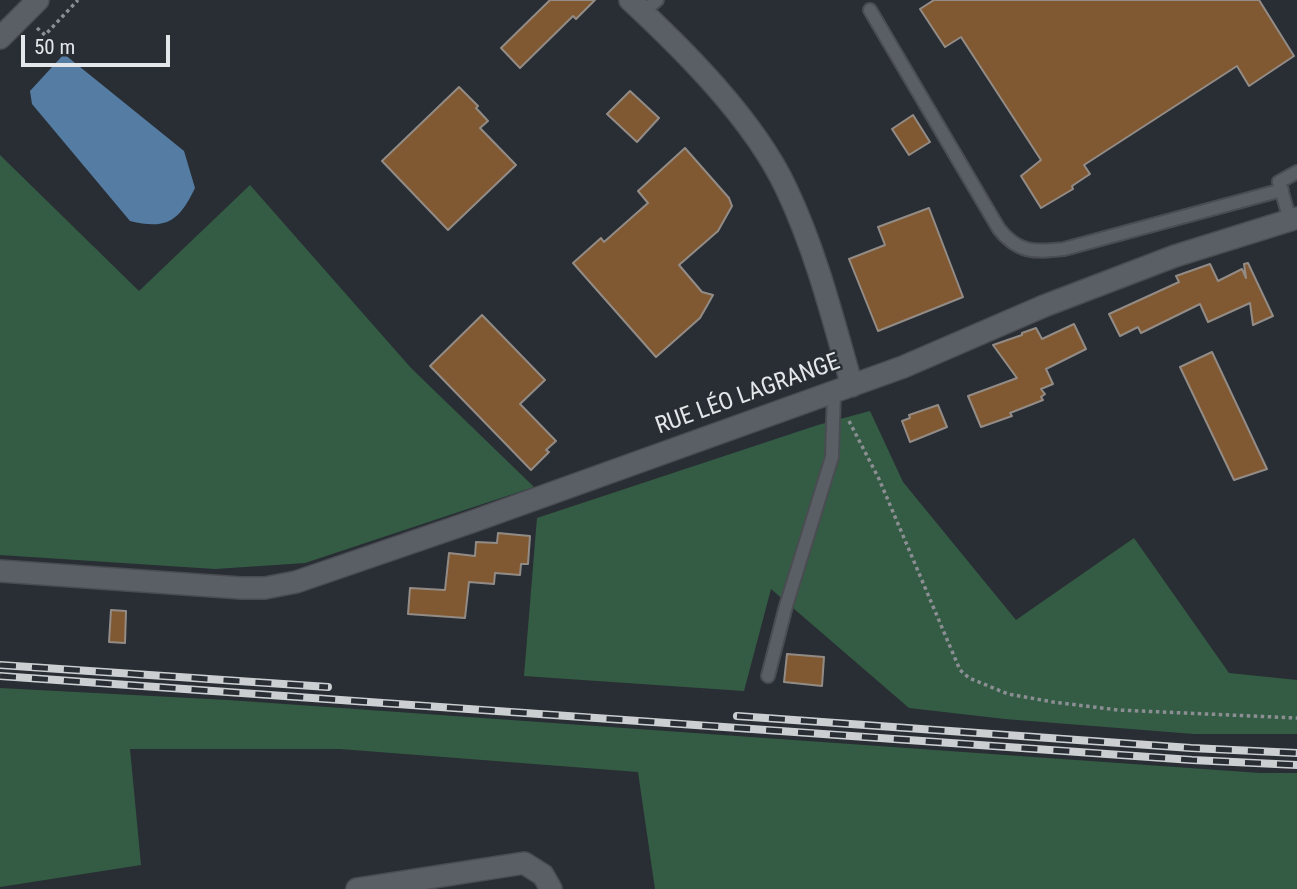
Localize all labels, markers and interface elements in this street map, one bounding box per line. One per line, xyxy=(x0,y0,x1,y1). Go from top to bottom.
scale bar xyxy=(24,21,173,65)
text: 50 m xyxy=(34,35,75,59)
street label: RUE LÉO LAGRANGE xyxy=(652,348,844,442)

